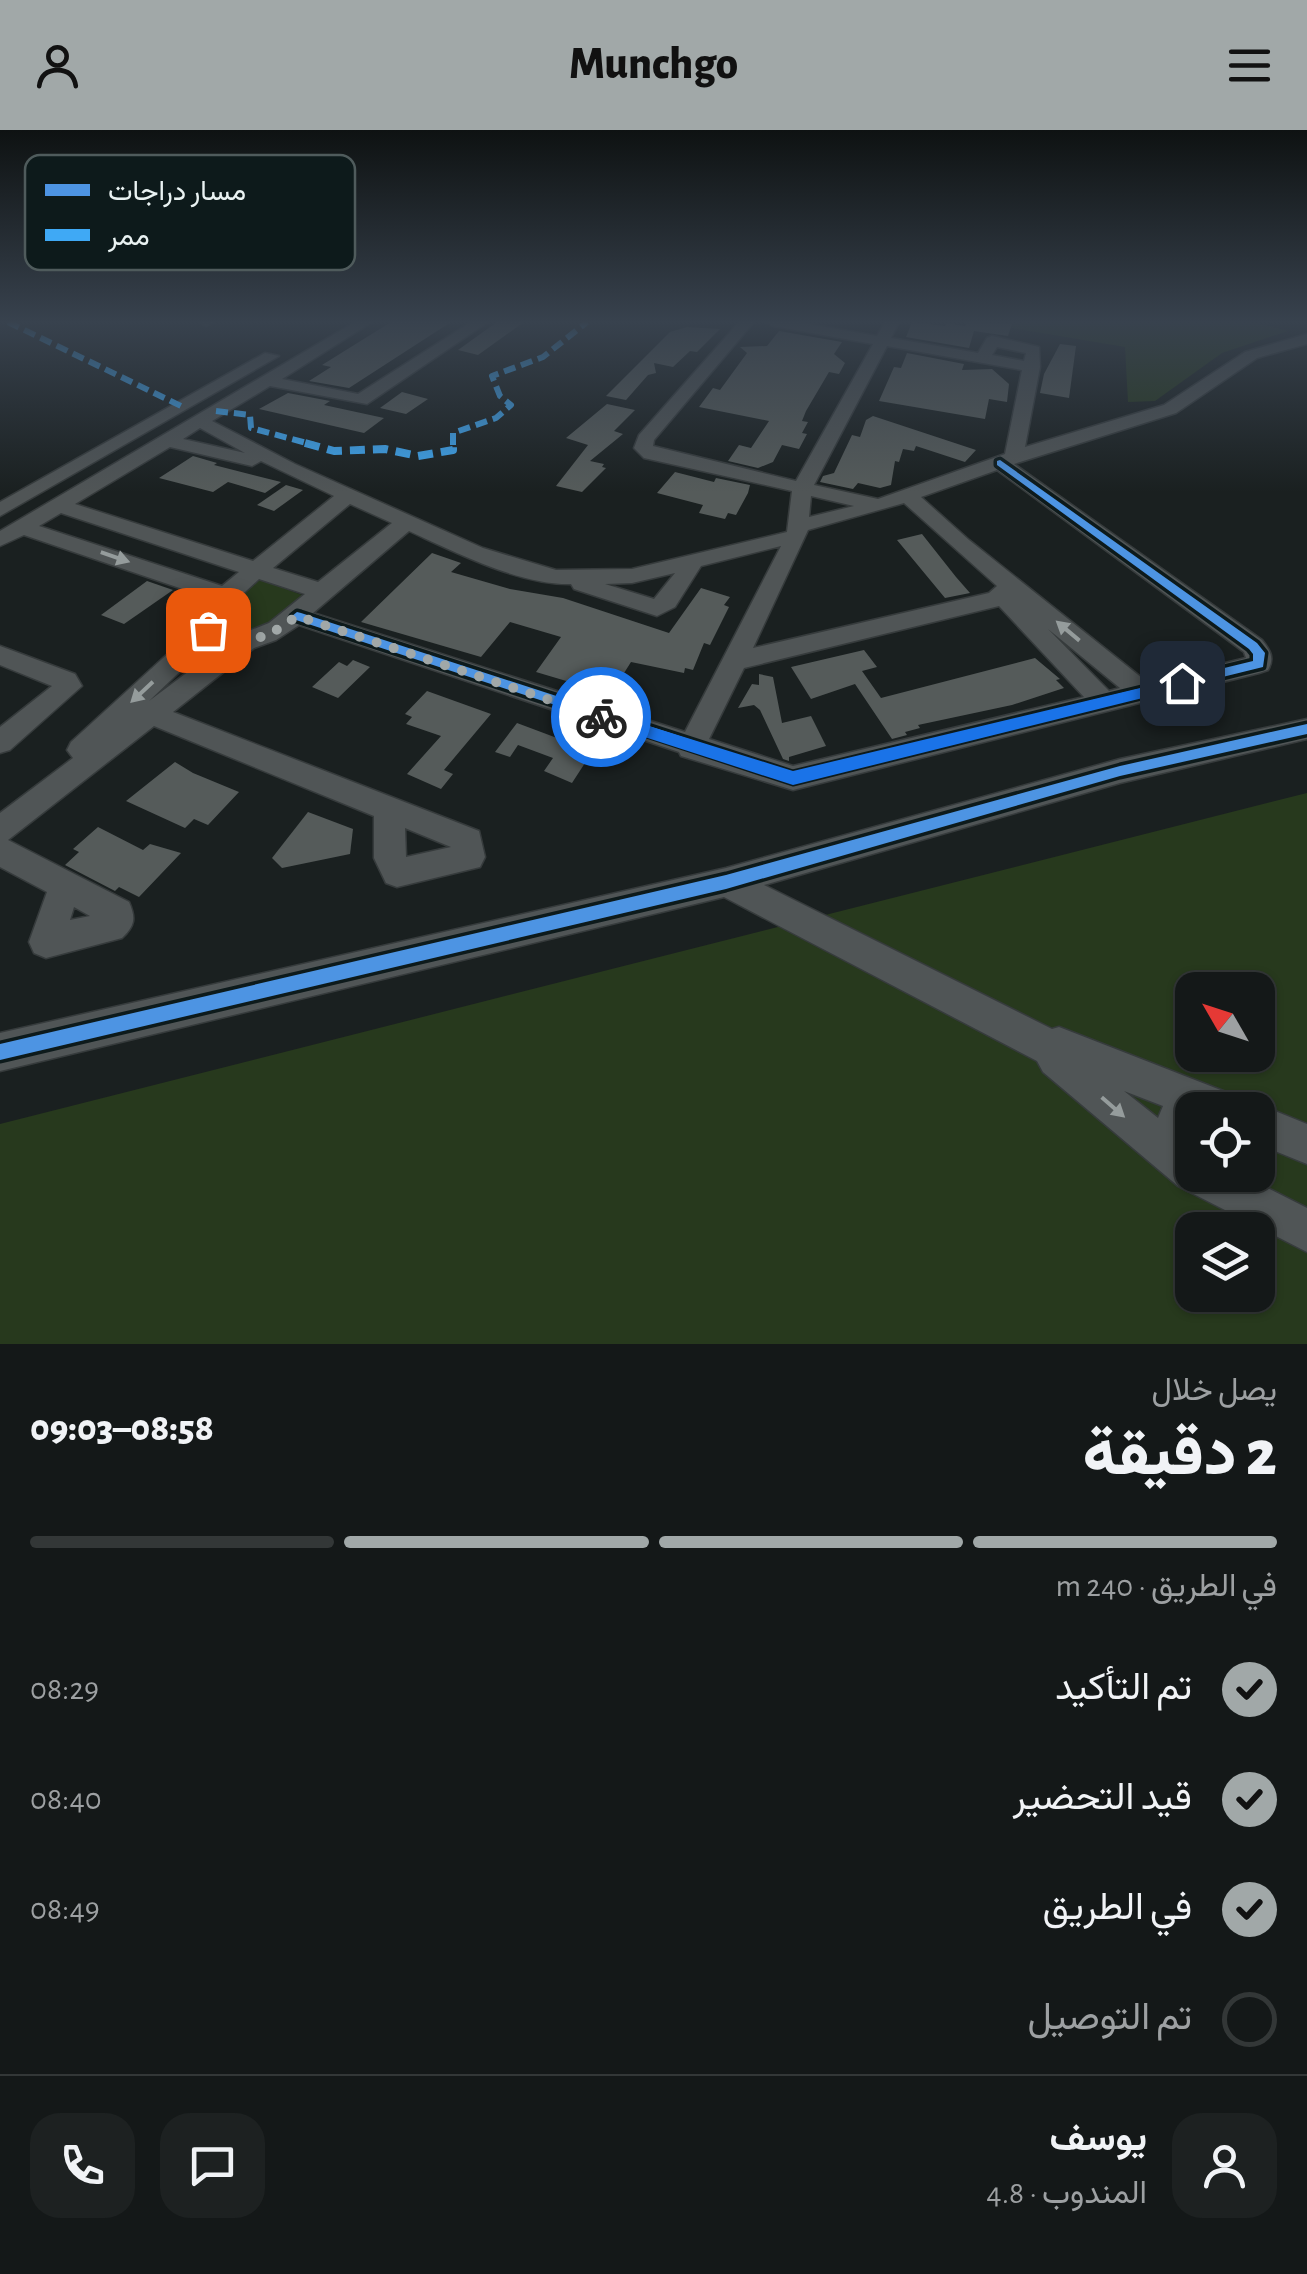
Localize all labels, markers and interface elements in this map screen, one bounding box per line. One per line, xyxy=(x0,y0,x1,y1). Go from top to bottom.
icon: person xyxy=(30,38,85,93)
icon: menu xyxy=(1222,38,1277,93)
text: Munchgo xyxy=(569,42,738,87)
legend xyxy=(25,155,355,270)
text: مسار دراجات xyxy=(108,178,246,208)
text: ممر xyxy=(107,223,150,253)
one-way arrow xyxy=(100,550,130,565)
pin xyxy=(166,588,251,673)
icon: bag xyxy=(181,603,236,658)
one-way arrow xyxy=(1056,621,1081,642)
pin xyxy=(1140,641,1225,726)
icon: home xyxy=(1155,656,1210,711)
courier xyxy=(551,667,651,767)
one-way arrow xyxy=(131,680,155,703)
icon: bike xyxy=(574,690,629,745)
north arrow xyxy=(1175,972,1275,1072)
map controls xyxy=(1175,972,1275,1312)
button: locate xyxy=(1175,1092,1275,1192)
one-way arrow xyxy=(1100,1096,1125,1118)
button: layers xyxy=(1175,1212,1275,1312)
text: يصل خلال xyxy=(1152,1374,1277,1406)
text: 08:58–09:03 xyxy=(30,1410,214,1448)
text: 2 دقيقة xyxy=(1083,1422,1277,1487)
text: في الطريق · 240 m xyxy=(1055,1570,1277,1602)
icon: check xyxy=(1222,1662,1277,1717)
text: تم التأكيد xyxy=(1055,1669,1192,1707)
text: 08:29 xyxy=(30,1673,99,1705)
icon: check xyxy=(1222,1772,1277,1827)
text: قيد التحضير xyxy=(1013,1779,1192,1817)
text: 08:40 xyxy=(30,1783,102,1815)
icon: check xyxy=(1222,1882,1277,1937)
text: في الطريق xyxy=(1042,1889,1192,1927)
text: 08:49 xyxy=(30,1893,100,1925)
text: تم التوصيل xyxy=(1027,1999,1192,2037)
button: phone xyxy=(30,2113,135,2218)
button: chat xyxy=(160,2113,265,2218)
button: person xyxy=(1172,2113,1277,2218)
text: يوسف xyxy=(1050,2120,1147,2158)
text: المندوب · 4.8 xyxy=(986,2177,1147,2209)

